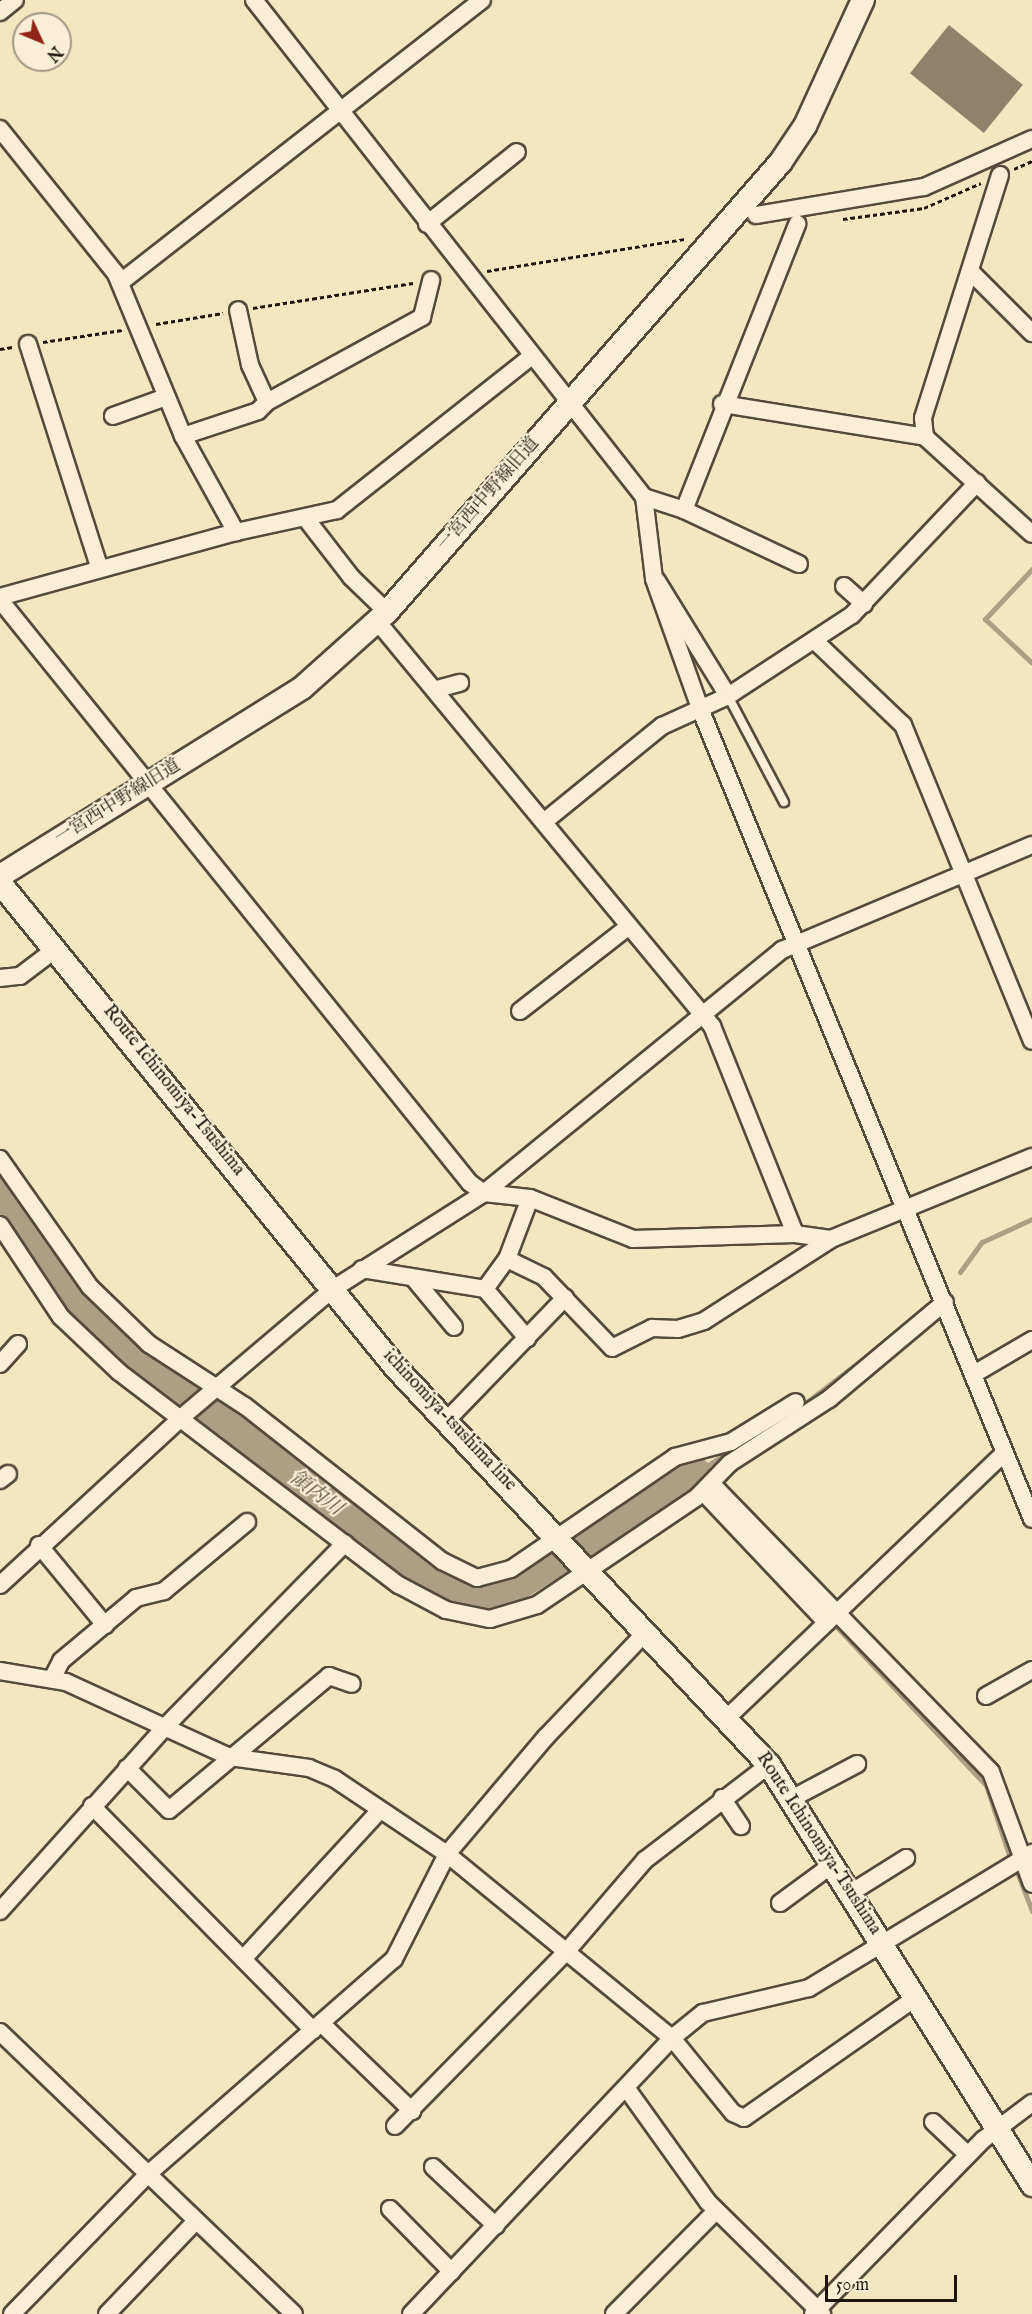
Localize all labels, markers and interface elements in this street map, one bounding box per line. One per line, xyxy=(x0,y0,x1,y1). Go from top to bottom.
north arrow xyxy=(12,12,72,72)
text: N xyxy=(42,41,66,65)
street label: 一宮西中野線旧道 xyxy=(434,434,544,556)
street label: 一宮西中野線旧道 xyxy=(51,756,185,850)
street label: Route Ichinomiya-Tsushima xyxy=(97,1001,249,1181)
street label: ichinomiya-tsushima line xyxy=(378,1346,520,1496)
water label: 領内川 xyxy=(285,1465,347,1521)
street label: Route Ichinomiya-Tsushima xyxy=(751,1749,885,1939)
scale bar xyxy=(828,2263,960,2301)
text: 50 m xyxy=(836,2274,869,2297)

